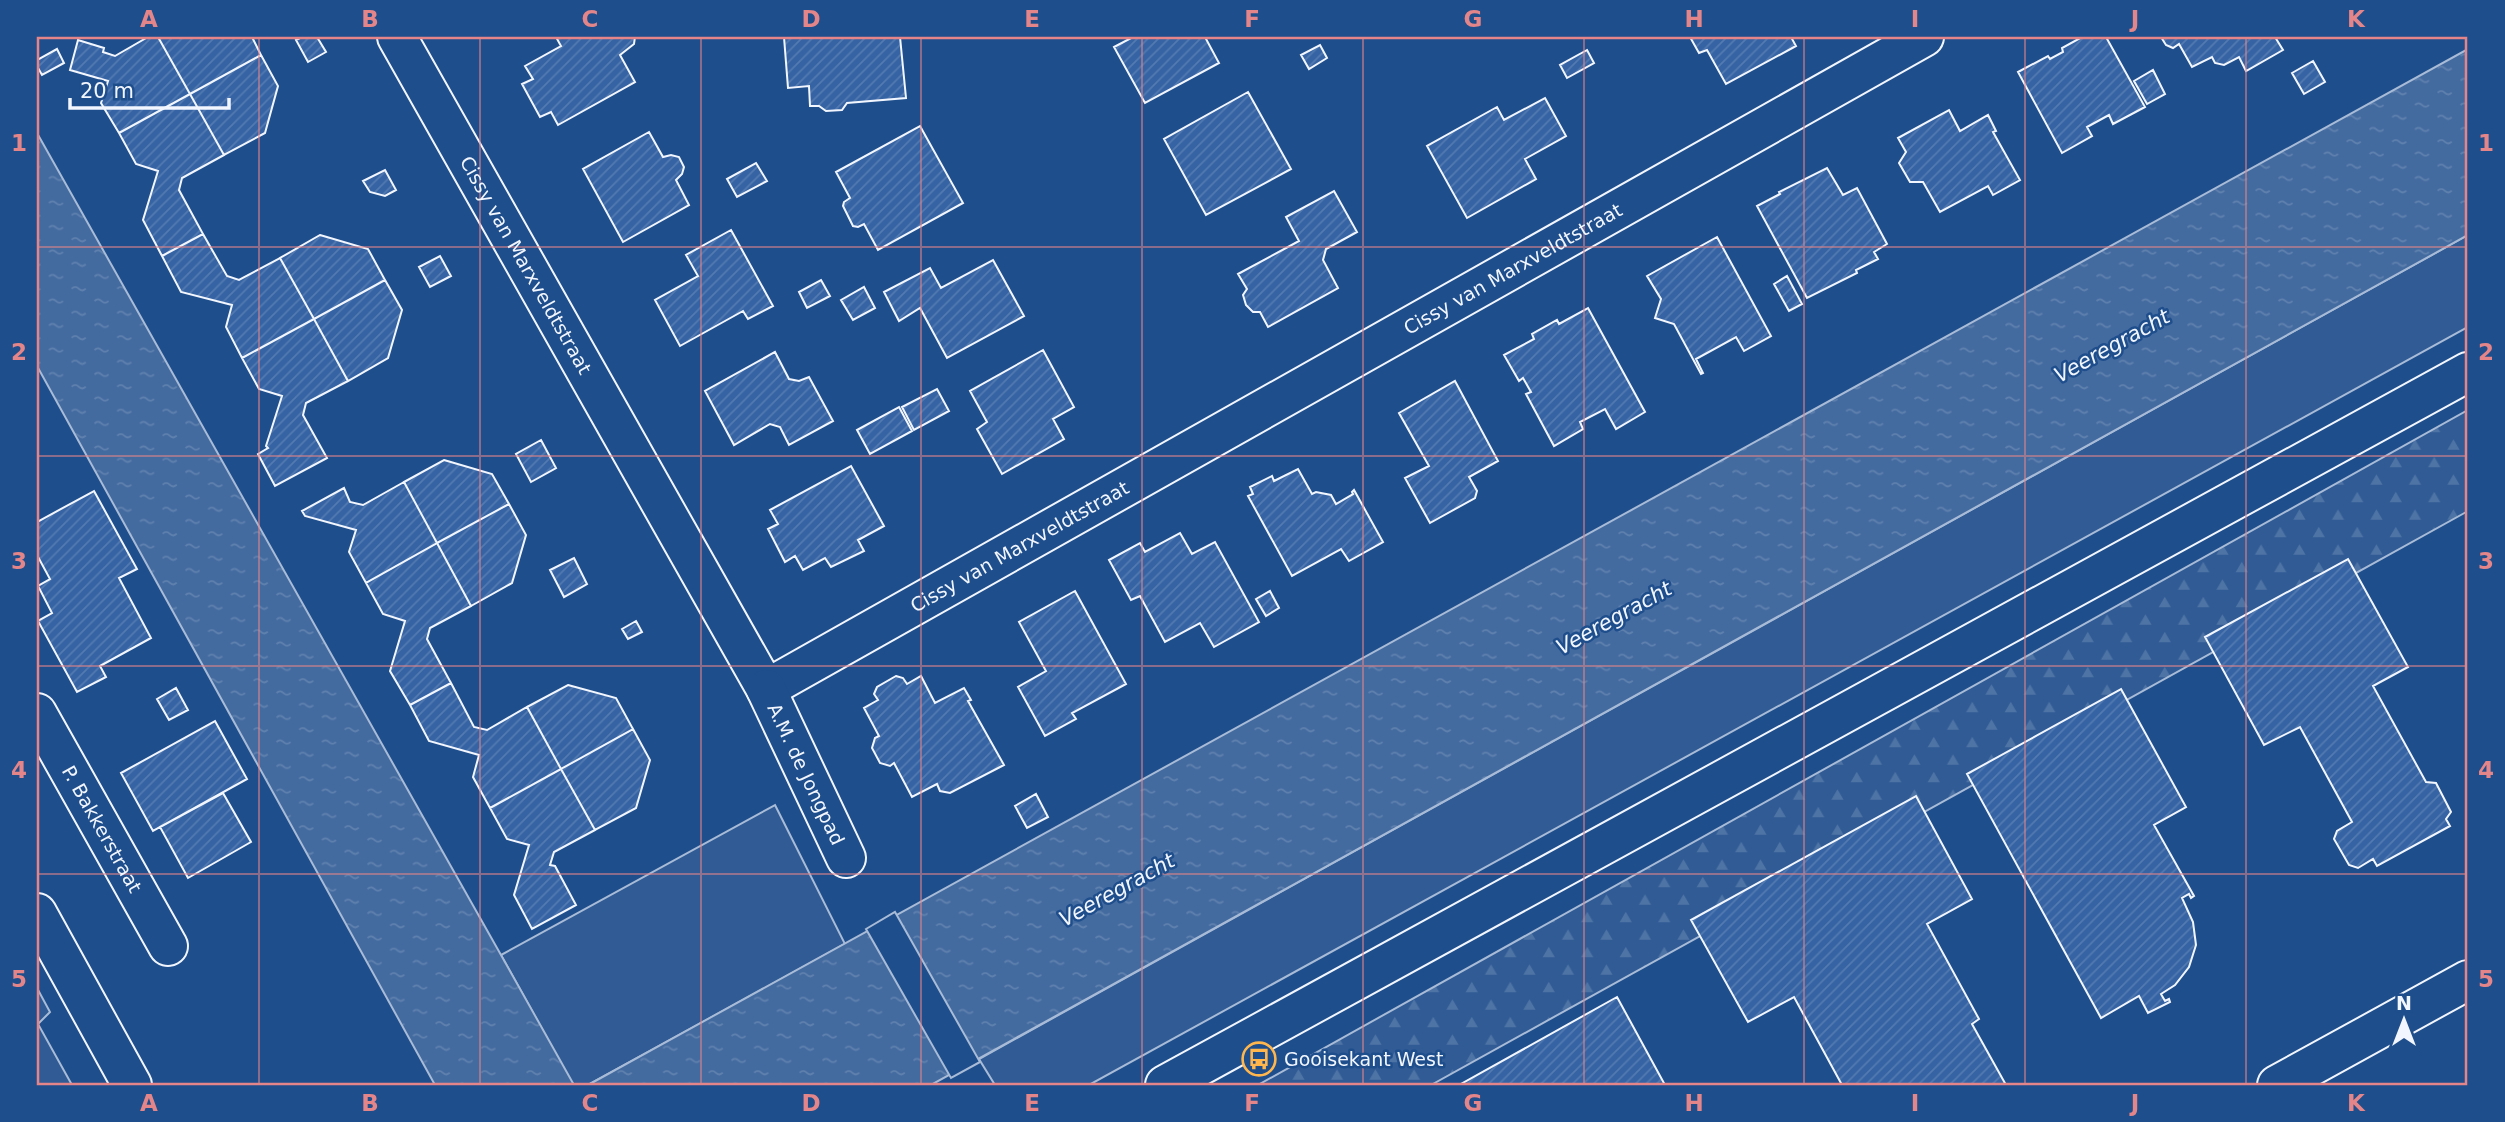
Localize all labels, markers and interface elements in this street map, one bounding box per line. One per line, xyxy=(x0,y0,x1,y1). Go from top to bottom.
text: A xyxy=(140,6,158,32)
text: B xyxy=(361,6,379,32)
text: C xyxy=(582,6,598,32)
text: D xyxy=(801,6,821,32)
text: E xyxy=(1024,6,1040,32)
text: F xyxy=(1244,6,1260,32)
text: G xyxy=(1464,6,1482,32)
text: H xyxy=(1684,6,1704,32)
text: I xyxy=(1911,6,1919,32)
text: J xyxy=(2129,6,2139,32)
text: K xyxy=(2347,6,2366,32)
scale bar xyxy=(70,66,229,110)
text: 20 m xyxy=(80,79,134,103)
text: 1 xyxy=(11,130,27,156)
text: 1 xyxy=(2478,130,2494,156)
street label: Cissy van Marxveldtstraat xyxy=(456,152,596,378)
street label: Cissy van Marxveldtstraat xyxy=(1400,198,1626,339)
water label: Veeregracht xyxy=(2050,304,2175,388)
text: 2 xyxy=(11,339,27,365)
text: 2 xyxy=(2478,339,2494,365)
street label: Cissy van Marxveldtstraat xyxy=(906,476,1132,616)
text: 3 xyxy=(11,548,27,574)
text: 3 xyxy=(2478,548,2494,574)
water label: Veeregracht xyxy=(1552,576,1677,660)
street label: A.M. de Jongpad xyxy=(763,700,849,848)
text: 4 xyxy=(11,757,27,783)
text: 4 xyxy=(2478,757,2494,783)
street label: P. Bakkerstraat xyxy=(58,762,147,896)
water label: Veeregracht xyxy=(1055,848,1180,932)
text: 5 xyxy=(11,966,27,992)
text: 5 xyxy=(2478,966,2494,992)
north arrow xyxy=(2368,986,2438,1056)
text: N xyxy=(2396,992,2412,1014)
bus stop icon: Gooisekant West xyxy=(1240,1040,1278,1078)
place label: Gooisekant West xyxy=(1284,1048,1443,1070)
text: A xyxy=(140,1090,158,1116)
text: B xyxy=(361,1090,379,1116)
text: C xyxy=(582,1090,598,1116)
text: D xyxy=(801,1090,821,1116)
text: E xyxy=(1024,1090,1040,1116)
text: F xyxy=(1244,1090,1260,1116)
text: G xyxy=(1464,1090,1482,1116)
text: H xyxy=(1684,1090,1704,1116)
text: I xyxy=(1911,1090,1919,1116)
text: J xyxy=(2129,1090,2139,1116)
text: K xyxy=(2347,1090,2366,1116)

